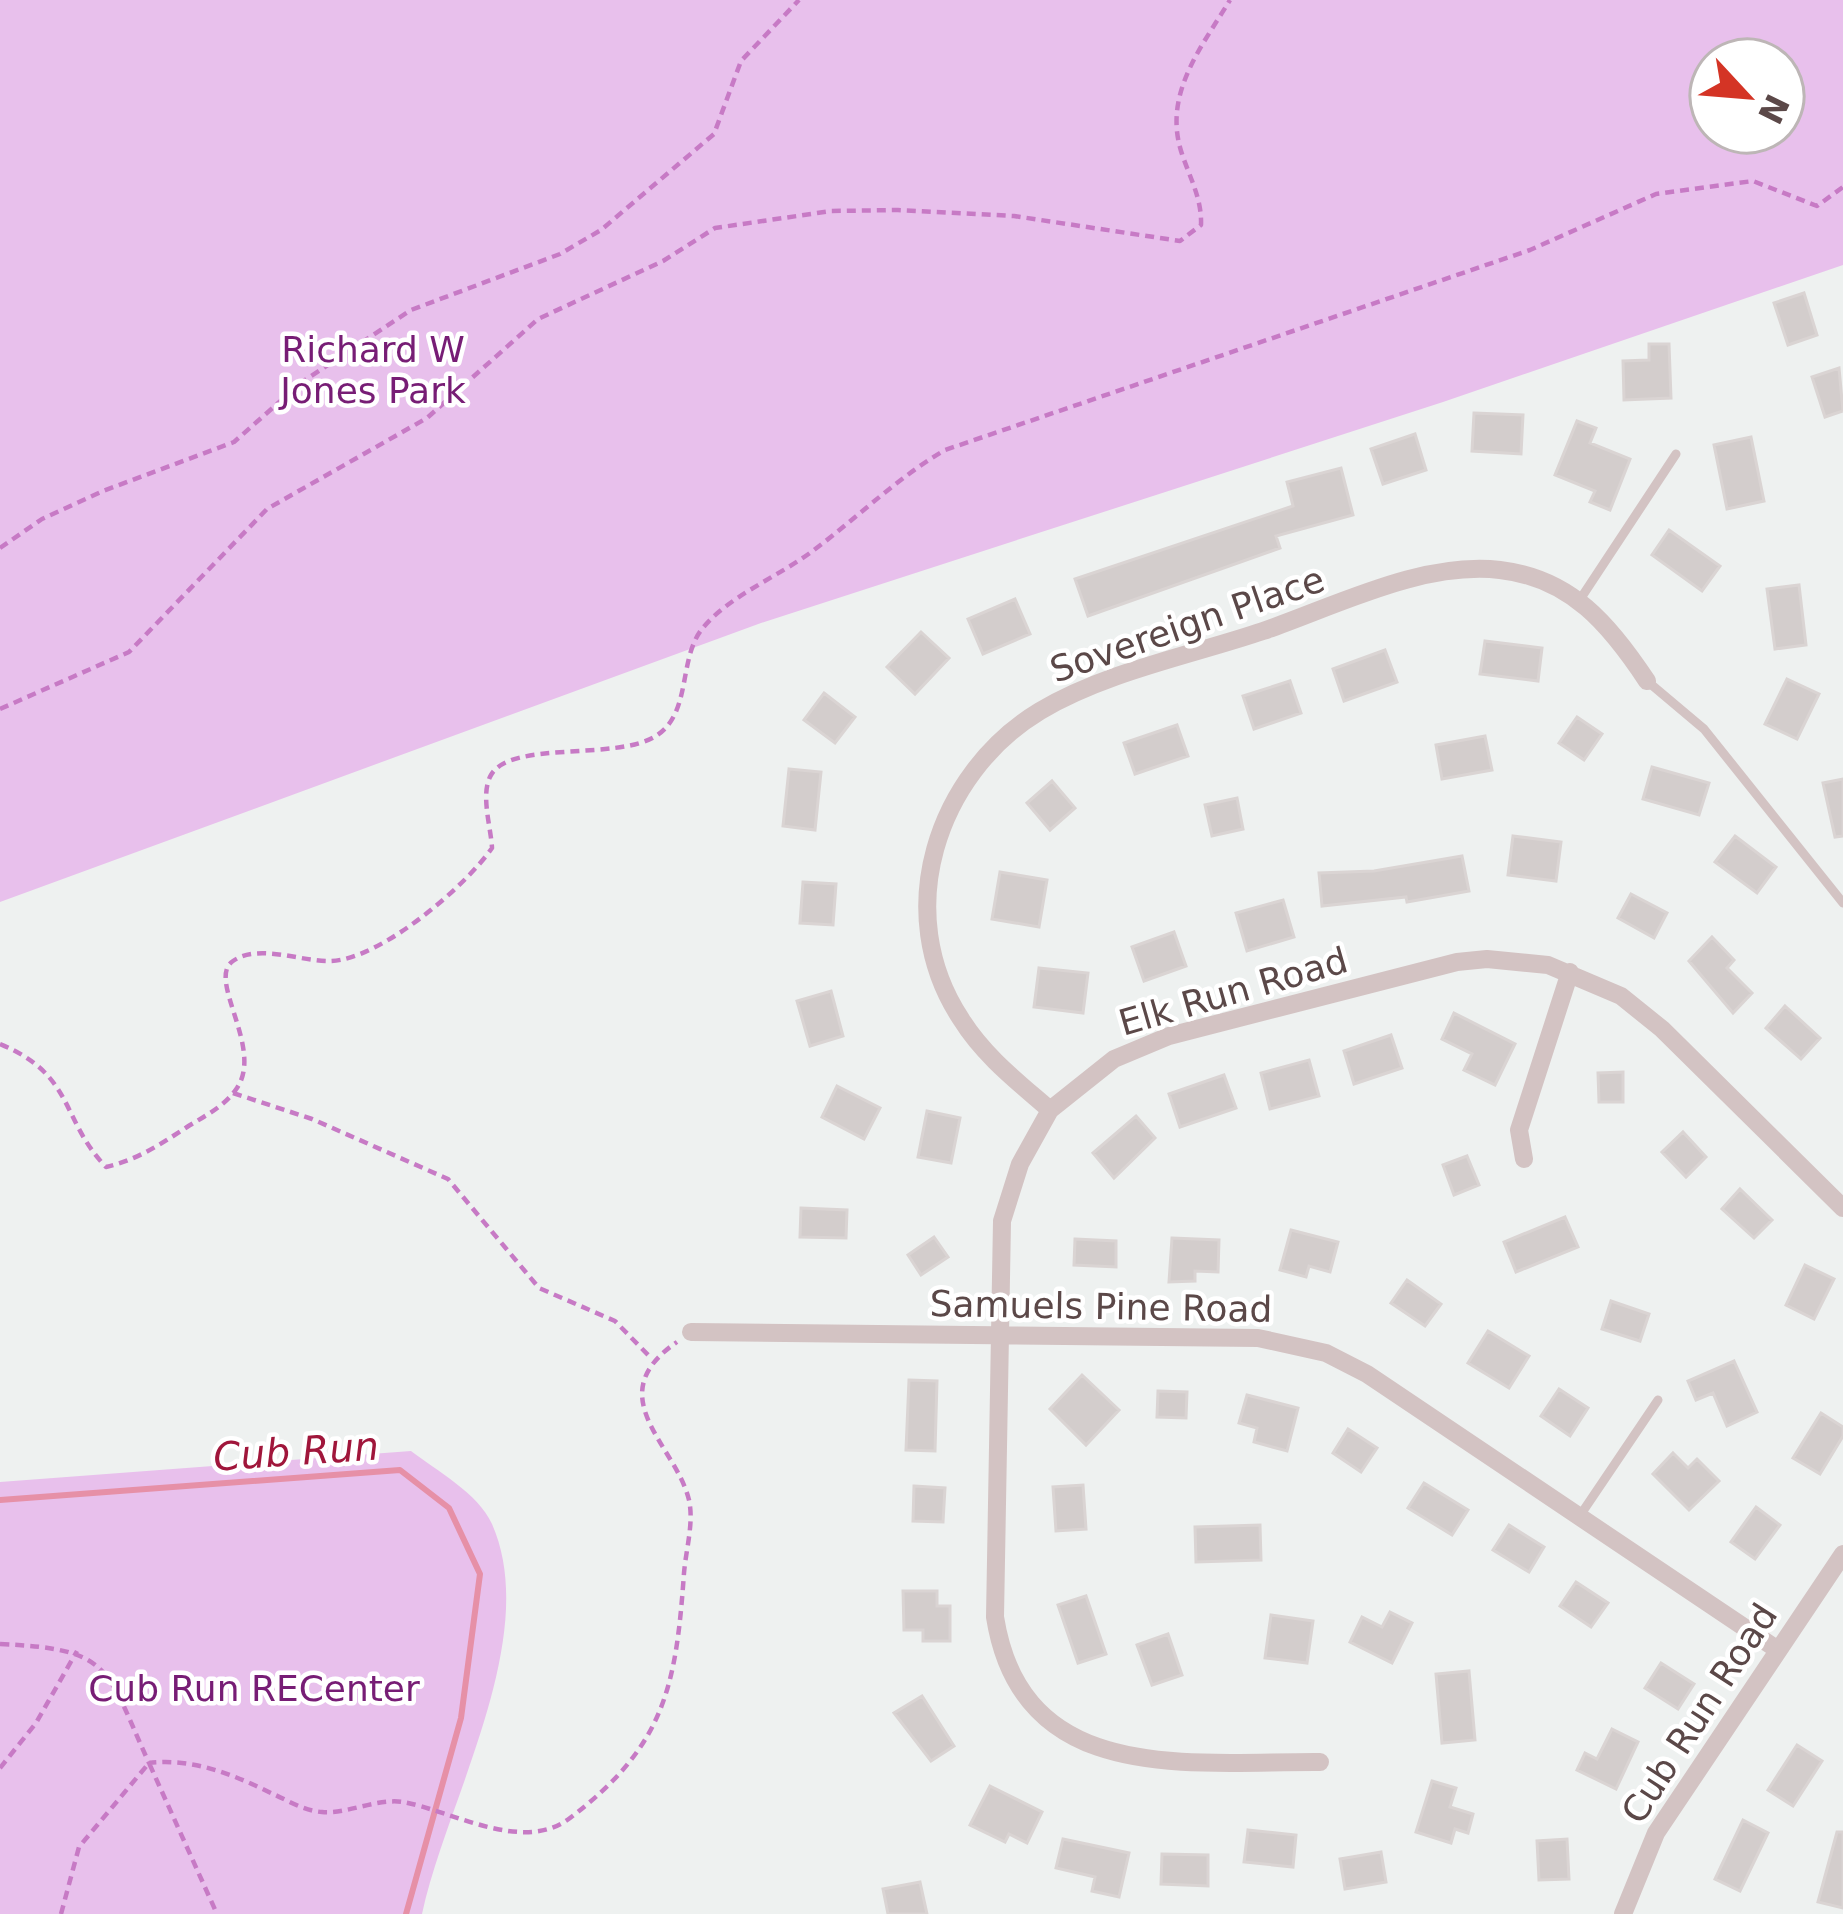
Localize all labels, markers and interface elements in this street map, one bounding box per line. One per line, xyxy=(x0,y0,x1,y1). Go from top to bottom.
north arrow xyxy=(1687,36,1807,156)
text: N xyxy=(1750,88,1797,130)
park label: Richard W Jones Park xyxy=(278,329,466,411)
street label: Sovereign Place xyxy=(1045,558,1330,691)
street label: Elk Run Road xyxy=(1114,939,1352,1044)
street label: Samuels Pine Road xyxy=(929,1283,1273,1330)
water label: Cub Run xyxy=(212,1423,380,1480)
street label: Cub Run Road xyxy=(1613,1596,1786,1831)
park label: Cub Run RECenter xyxy=(88,1668,420,1709)

